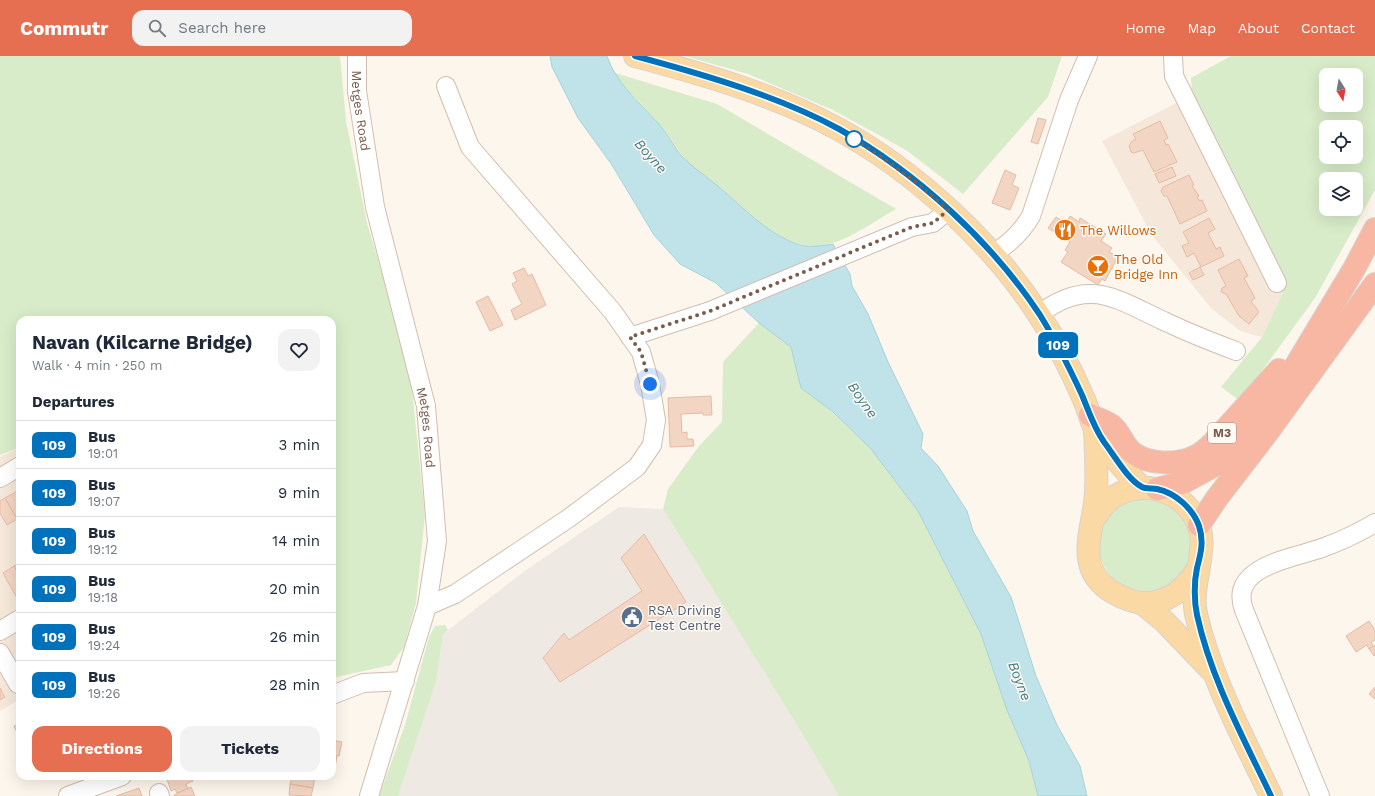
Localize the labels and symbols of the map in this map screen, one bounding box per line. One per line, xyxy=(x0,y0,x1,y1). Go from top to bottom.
north arrow xyxy=(1319,68,1363,112)
street label: Metges Road xyxy=(349,70,373,152)
unlabelled marker xyxy=(845,130,863,148)
water label: Boyne xyxy=(632,136,670,176)
restaurant icon: The Willows xyxy=(1052,217,1078,243)
place label: The Willows xyxy=(1080,223,1156,238)
place label: The Old Bridge Inn xyxy=(1114,252,1178,282)
bar icon: The Old Bridge Inn xyxy=(1085,253,1111,279)
line badge: 109 xyxy=(1035,332,1081,358)
your location xyxy=(640,374,660,394)
water label: Boyne xyxy=(845,379,881,421)
street label: Metges Road xyxy=(413,385,438,468)
road number: M3 xyxy=(1208,423,1236,443)
place label: RSA Driving Test Centre xyxy=(648,603,721,633)
public building icon: RSA Driving Test Centre xyxy=(619,604,645,630)
water label: Boyne xyxy=(1005,659,1035,703)

